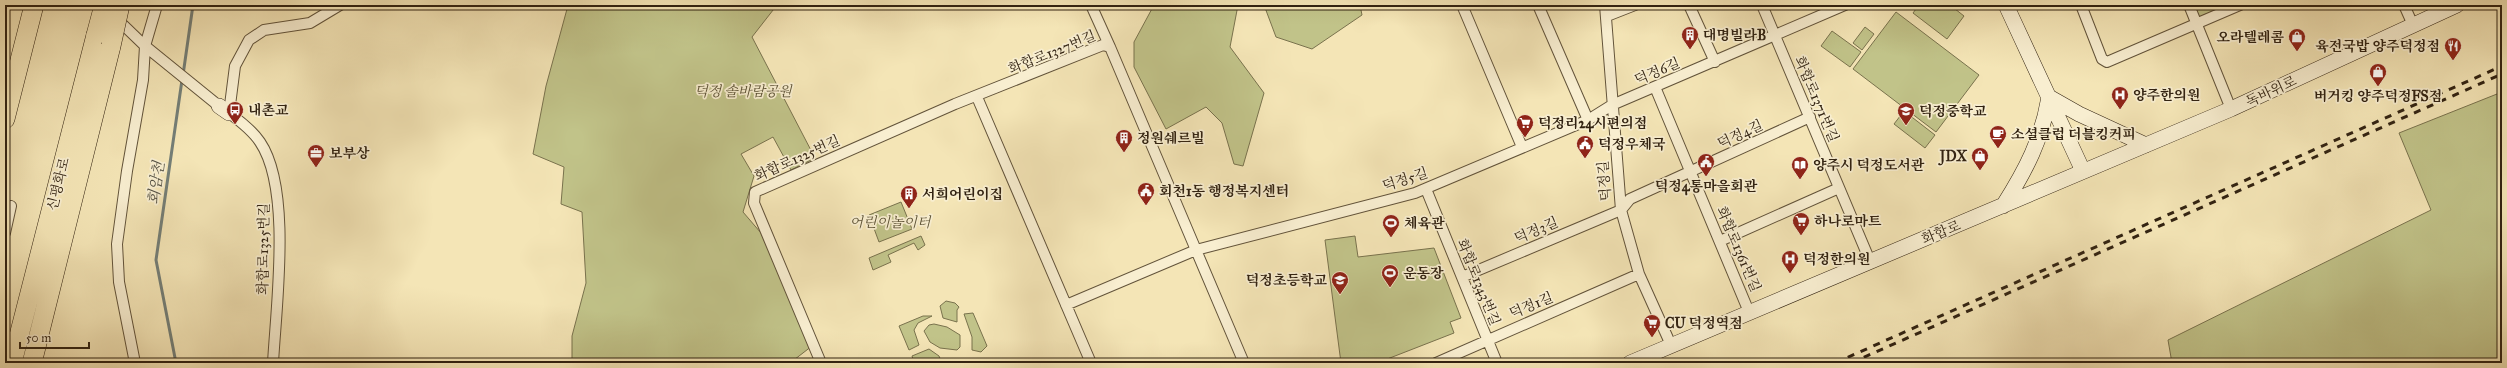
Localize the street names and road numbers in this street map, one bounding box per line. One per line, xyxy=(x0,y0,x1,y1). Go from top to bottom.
street label: 화합로1327번길 xyxy=(1006,27,1098,78)
street label: 덕정6길 xyxy=(1632,54,1682,89)
street label: 화합로1371번길 xyxy=(1791,54,1842,145)
street label: 독바위로 xyxy=(2243,72,2300,111)
street label: 덕정4길 xyxy=(1715,117,1766,152)
street label: 화합로1325번길 xyxy=(752,132,843,185)
street label: 신평화로 xyxy=(44,155,73,212)
street label: 덕정길 xyxy=(1594,160,1615,202)
street label: 덕정5길 xyxy=(1380,164,1430,195)
street label: 화합로1325번길 xyxy=(254,203,273,295)
street label: 화합로1361번길 xyxy=(1713,204,1764,295)
street label: 덕정3길 xyxy=(1512,214,1561,247)
street label: 화합로 xyxy=(1919,217,1964,248)
street label: 화합로1343번길 xyxy=(1453,236,1504,328)
street label: 덕정1길 xyxy=(1507,289,1556,322)

